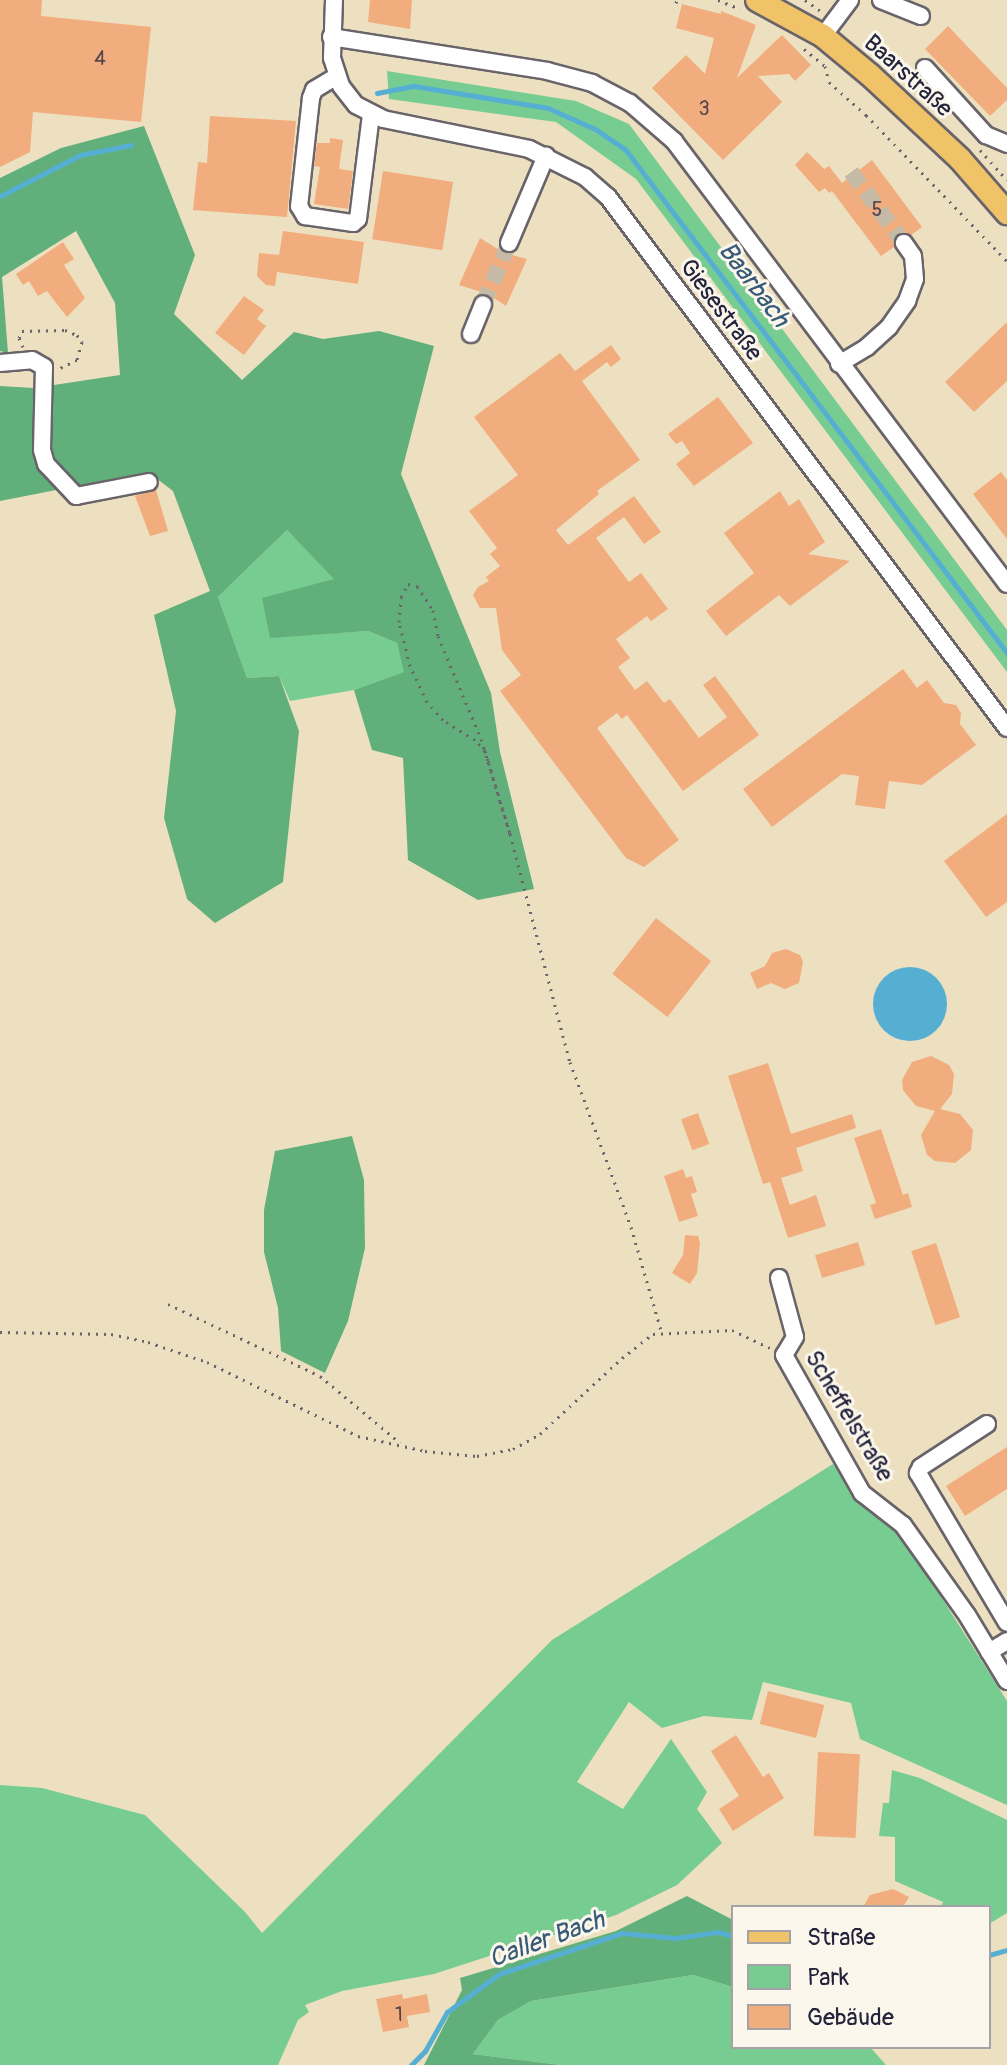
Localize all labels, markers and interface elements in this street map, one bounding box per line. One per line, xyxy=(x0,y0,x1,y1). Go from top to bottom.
street label: Baarstraße xyxy=(858,29,958,123)
house number: 4 xyxy=(94,46,106,70)
house number: 3 xyxy=(698,96,710,120)
house number: 5 xyxy=(872,197,882,221)
water label: Baarbach xyxy=(711,236,795,334)
street label: Giesestraße xyxy=(674,254,768,366)
street label: Scheffelstraße xyxy=(799,1345,899,1487)
water label: Caller Bach xyxy=(485,1905,609,1975)
legend xyxy=(731,1905,991,2049)
text: Straße xyxy=(807,1923,875,1952)
text: Park xyxy=(807,1963,849,1992)
house number: 1 xyxy=(395,2002,403,2026)
text: Gebäude xyxy=(807,2003,894,2032)

